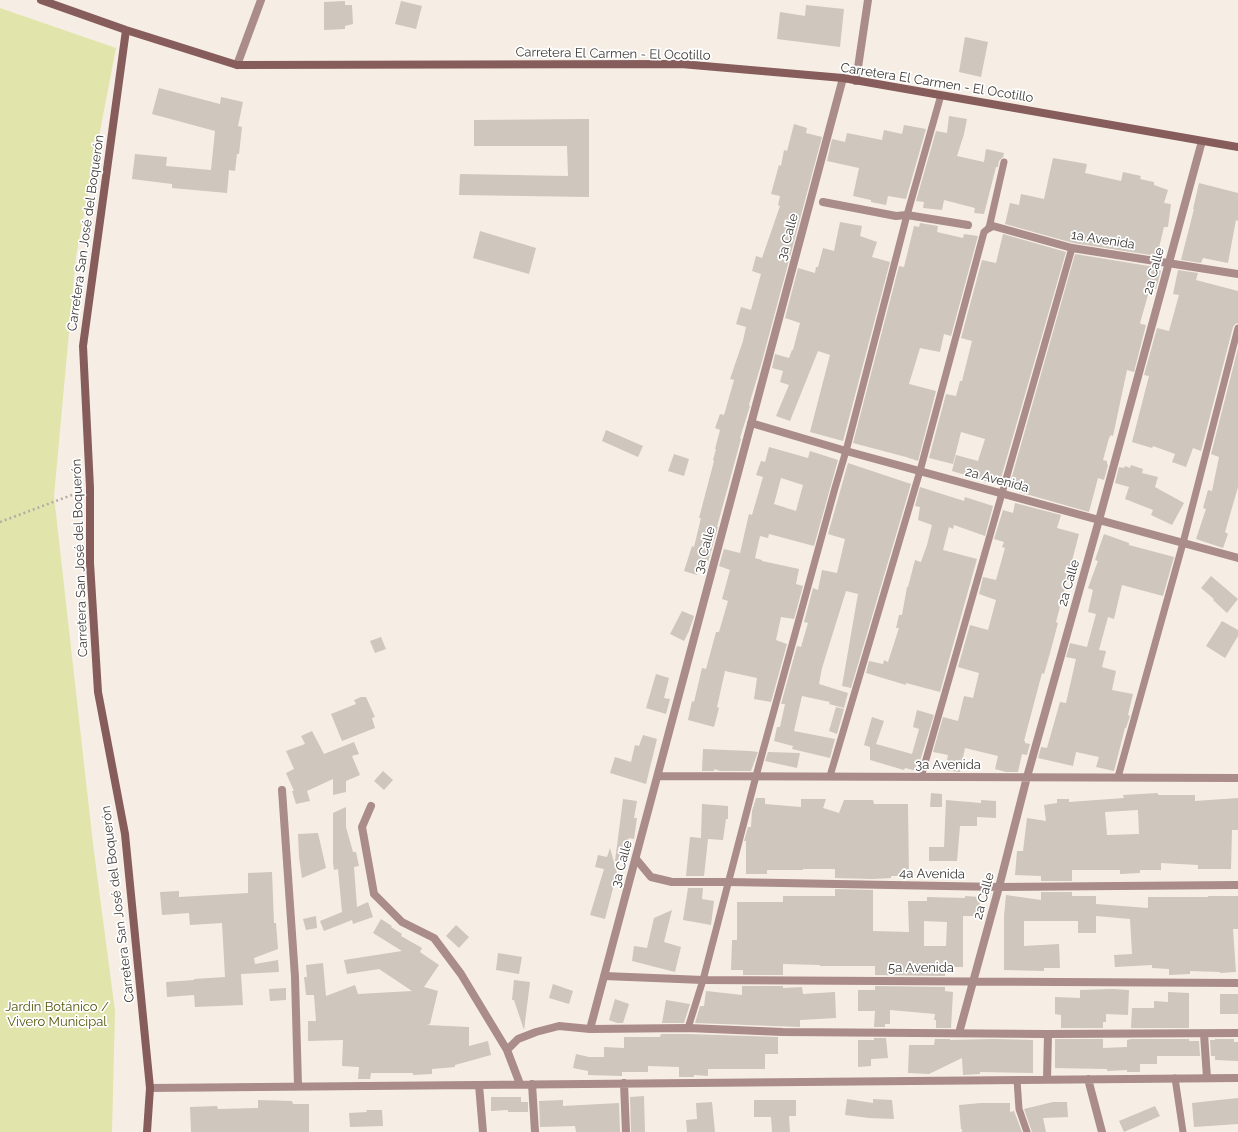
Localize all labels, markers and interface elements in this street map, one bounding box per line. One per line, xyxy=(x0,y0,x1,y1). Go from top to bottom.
street label: Carretera El Carmen - El Ocotillo xyxy=(515,44,711,64)
street label: Carretera El Carmen - El Ocotillo xyxy=(839,60,1035,106)
street label: Carretera San José del Boquerón xyxy=(64,134,108,332)
street label: 3a Calle xyxy=(774,212,802,262)
street label: 1a Avenida xyxy=(1070,227,1136,253)
street label: 2a Calle xyxy=(1140,246,1168,296)
street label: Carretera San José del Boquerón xyxy=(69,459,91,657)
street label: 2a Avenida xyxy=(963,464,1031,496)
street label: 3a Calle xyxy=(691,525,719,575)
street label: 2a Calle xyxy=(1055,558,1083,608)
street label: 3a Avenida xyxy=(915,757,981,773)
street label: Carretera San José del Boquerón xyxy=(98,805,138,1003)
street label: 3a Calle xyxy=(608,839,636,889)
street label: 4a Avenida xyxy=(899,866,965,882)
street label: 2a Calle xyxy=(970,871,998,921)
street label: 5a Avenida xyxy=(888,960,954,976)
park label: Jardín Botánico / Vivero Municipal xyxy=(5,999,109,1030)

